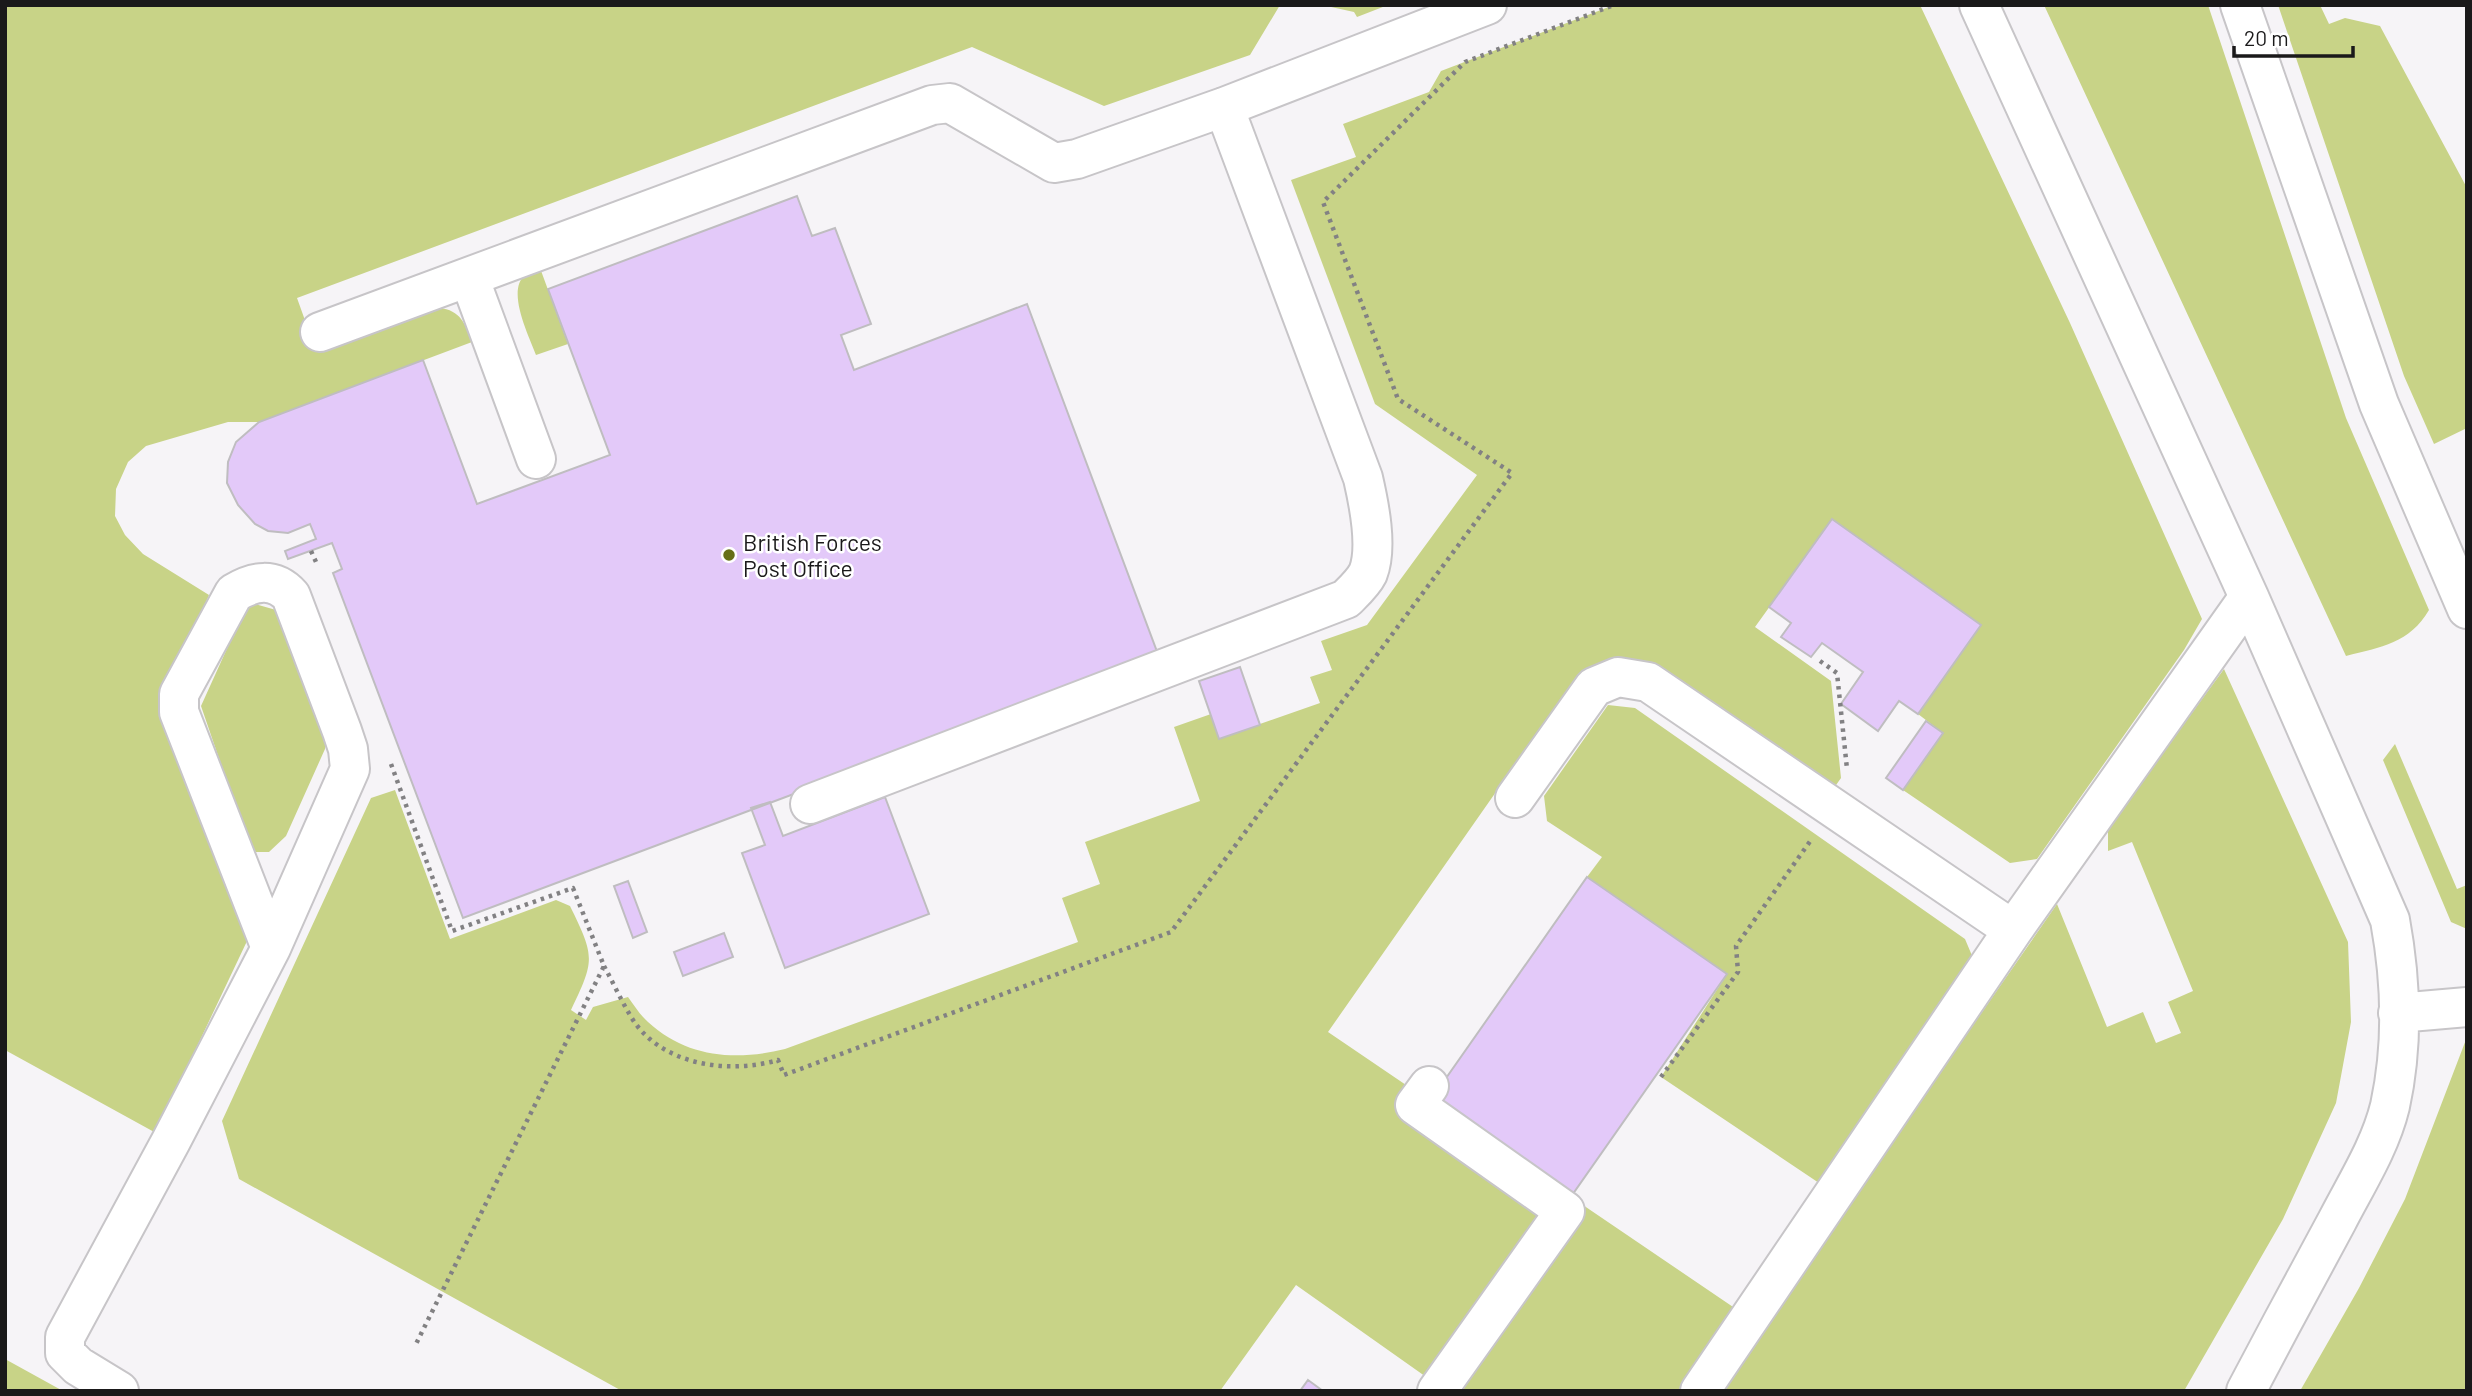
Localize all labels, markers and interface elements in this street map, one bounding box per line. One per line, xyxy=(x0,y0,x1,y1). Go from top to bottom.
scale bar xyxy=(2234,14,2353,58)
text: 20 m xyxy=(2244,25,2289,50)
place label: British Forces Post Office xyxy=(743,528,882,582)
marker: British Forces Post Office xyxy=(721,547,737,563)

